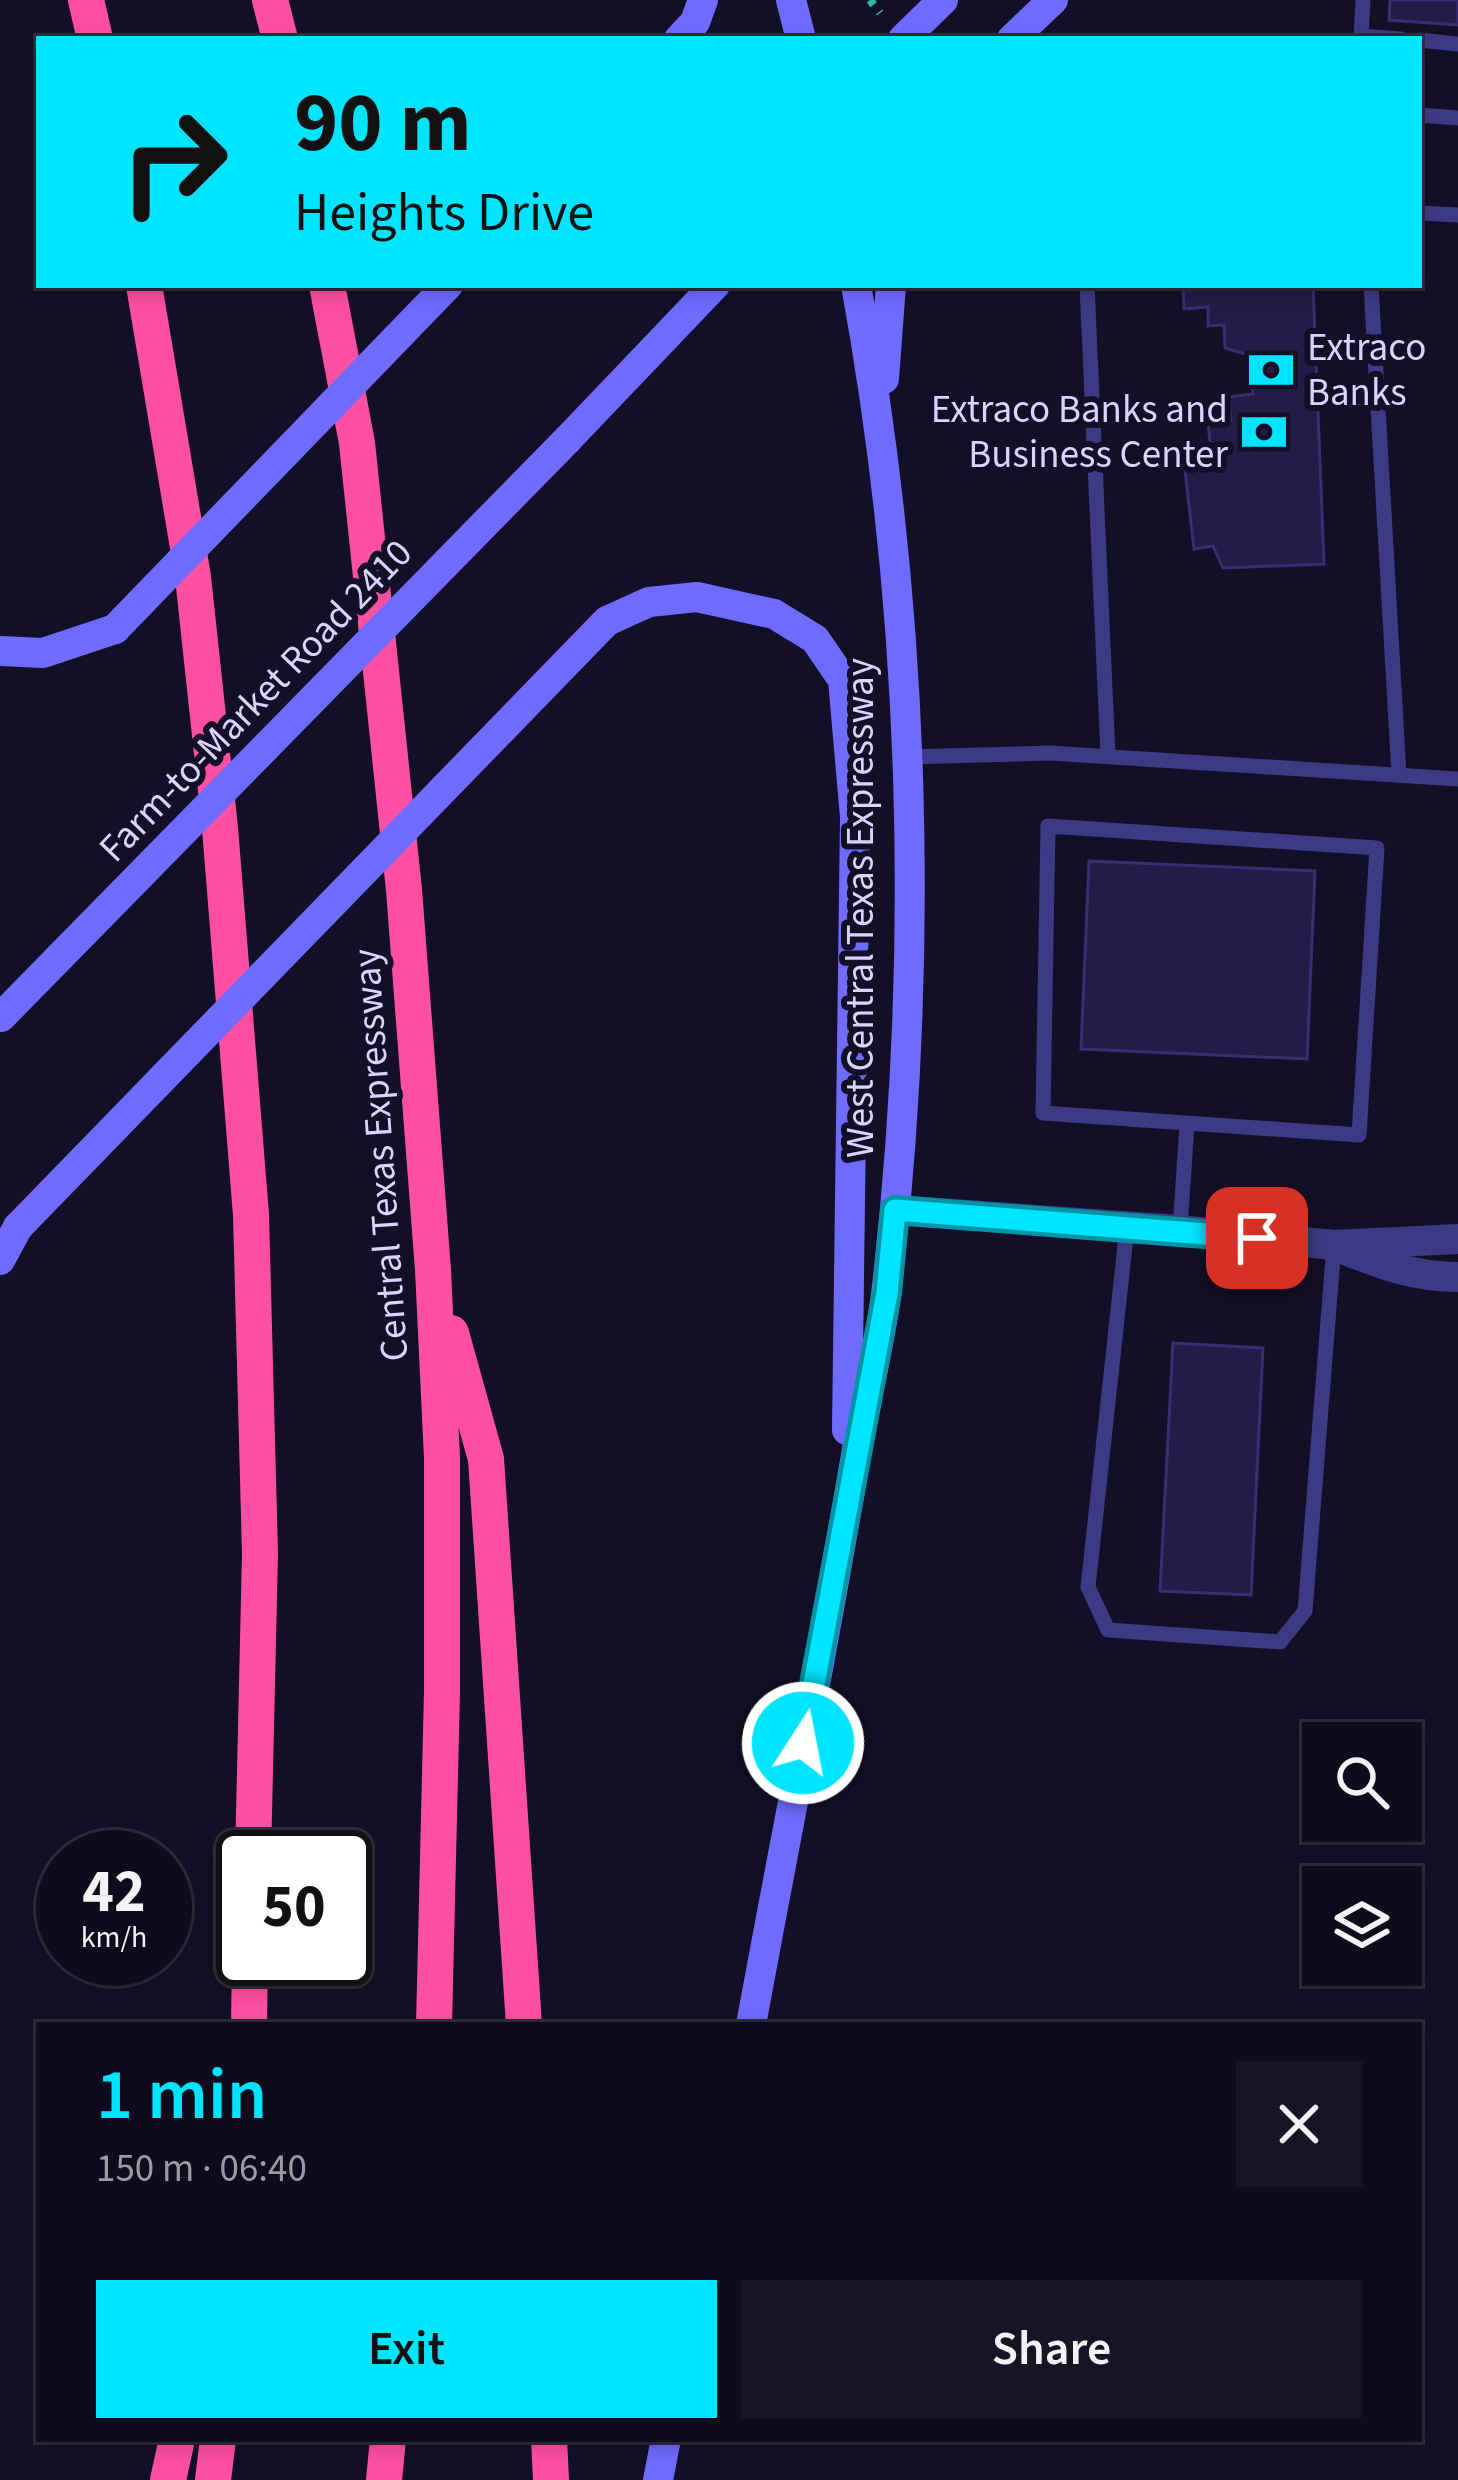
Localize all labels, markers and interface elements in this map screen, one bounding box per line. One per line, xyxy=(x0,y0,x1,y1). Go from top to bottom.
text: 90 m xyxy=(294,64,472,184)
icon: right xyxy=(96,84,252,240)
text: Heights Drive xyxy=(294,175,594,252)
place label: Extraco Banks xyxy=(1307,320,1426,421)
bank icon: Extraco Banks xyxy=(1246,345,1296,395)
place label: Extraco Banks and Business Center xyxy=(931,382,1228,483)
bank icon: Extraco Banks and Business Center xyxy=(1239,407,1289,457)
street label: Farm-to-Market Road 2410 xyxy=(87,527,425,875)
street label: West Central Texas Expressway xyxy=(833,658,889,1158)
street label: Central Texas Expressway xyxy=(339,947,423,1363)
pin xyxy=(1206,1187,1308,1289)
icon: arrive xyxy=(1224,1205,1290,1271)
position arrow xyxy=(740,1680,866,1806)
map controls xyxy=(1302,1722,1422,1986)
button: search xyxy=(1302,1722,1422,1842)
speed limit sign: 50 xyxy=(216,1830,372,1986)
text: 42 xyxy=(82,1850,146,1935)
button: layers xyxy=(1302,1866,1422,1986)
text: km/h xyxy=(81,1916,147,1959)
text: 1 min xyxy=(96,2044,267,2147)
button: close xyxy=(1236,2061,1362,2187)
text: 150 m · 06:40 xyxy=(96,2141,307,2197)
button: Exit xyxy=(96,2280,717,2418)
button: Share xyxy=(741,2280,1362,2418)

